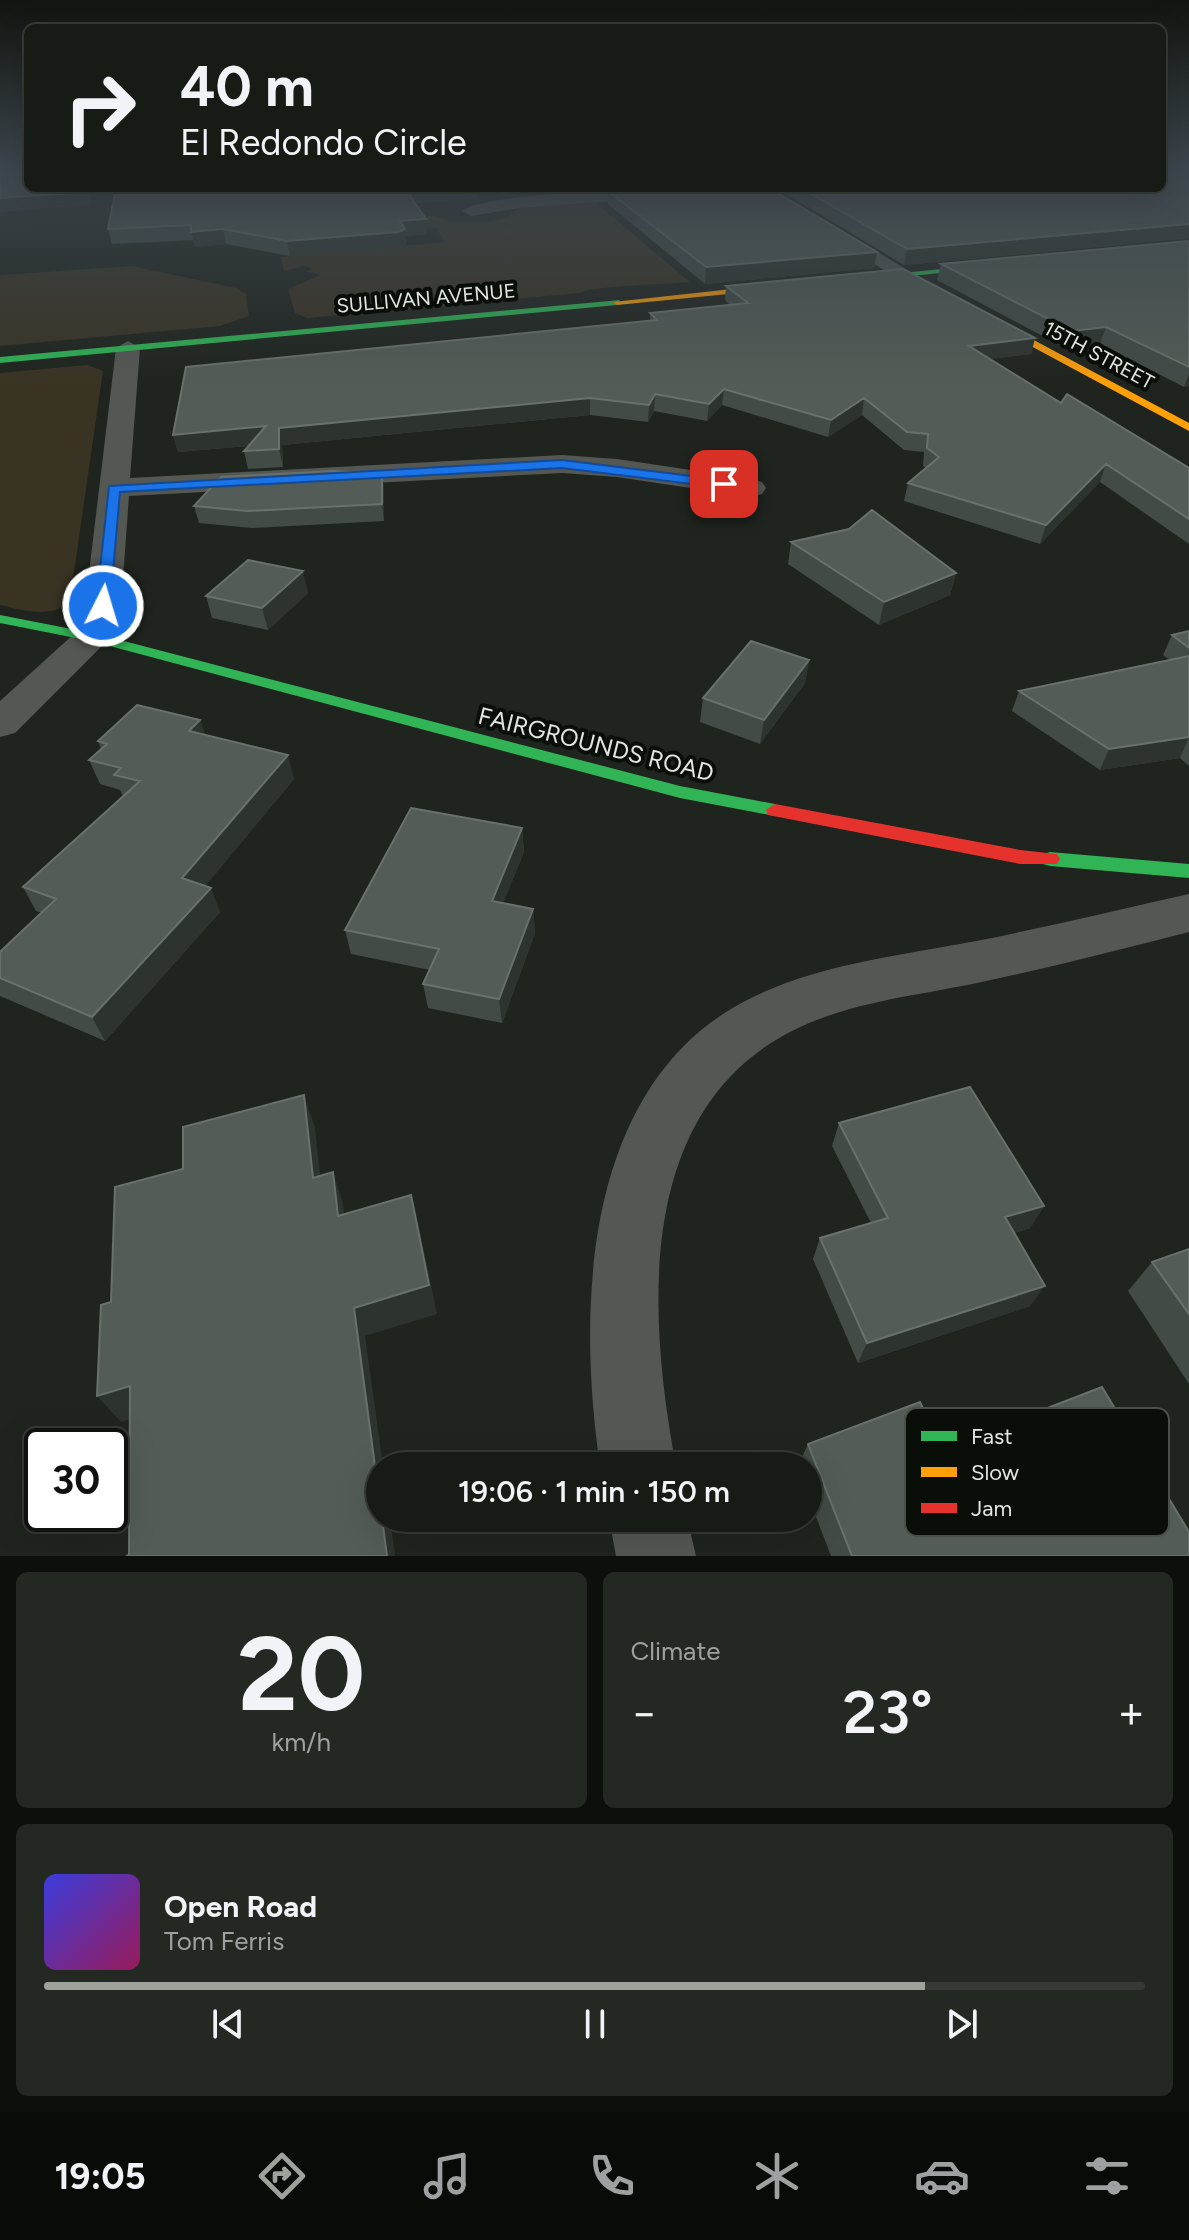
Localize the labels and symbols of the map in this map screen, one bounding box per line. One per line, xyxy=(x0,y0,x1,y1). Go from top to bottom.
street label: SULLIVAN AVENUE xyxy=(336,278,516,318)
street label: 15TH STREET xyxy=(1040,316,1158,394)
pin xyxy=(690,450,758,518)
position arrow xyxy=(61,564,145,648)
street label: FAIRGROUNDS ROAD xyxy=(475,701,717,787)
legend xyxy=(905,1408,1169,1536)
text: Fast xyxy=(971,1423,1013,1450)
speed limit sign: 30 xyxy=(24,1428,128,1532)
text: Slow xyxy=(971,1459,1020,1486)
text: Jam xyxy=(971,1495,1012,1522)

